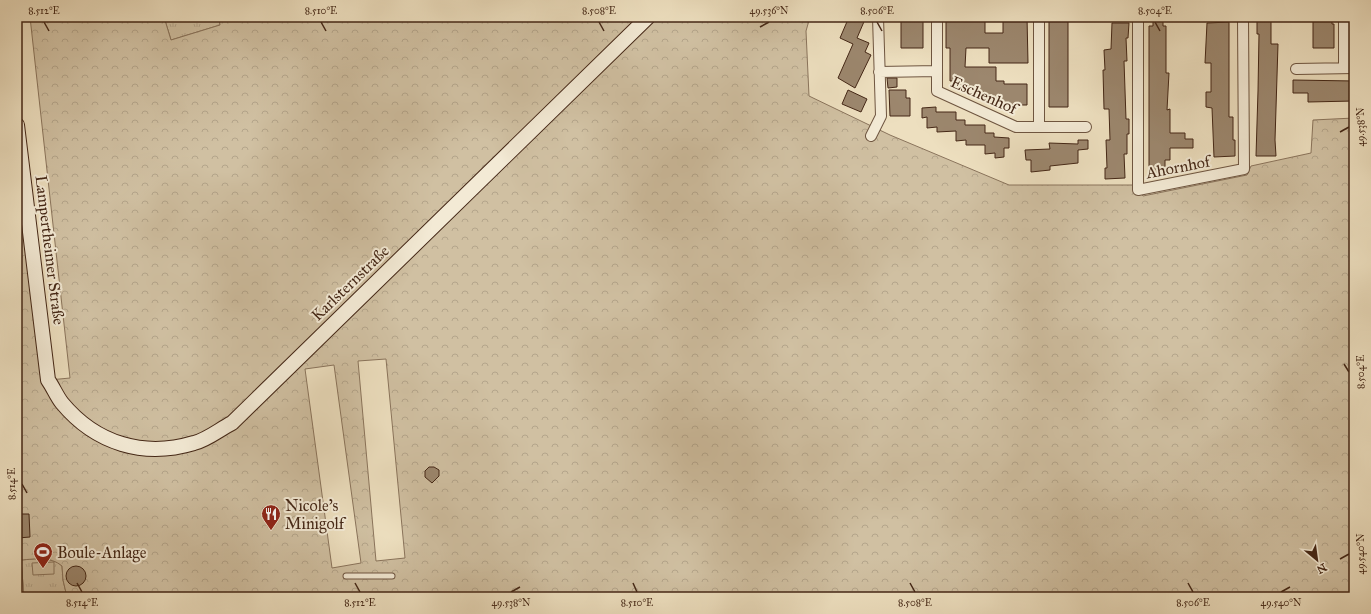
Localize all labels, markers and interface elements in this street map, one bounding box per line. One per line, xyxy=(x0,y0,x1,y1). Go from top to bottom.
text: 8.512°E xyxy=(28,5,60,17)
text: 8.510°E xyxy=(305,5,337,17)
text: 8.508°E xyxy=(582,5,616,17)
text: 49.536°N xyxy=(750,5,789,17)
text: 8.506°E xyxy=(860,5,894,17)
text: 8.504°E xyxy=(1138,5,1172,17)
street label: Eschenhof xyxy=(948,72,1022,119)
text: 49.538°N xyxy=(1355,107,1367,146)
street label: Ahornhof xyxy=(1143,151,1214,183)
street label: Lampertheimer Straße xyxy=(31,174,69,326)
street label: Karlsternstraße xyxy=(307,241,393,325)
text: 8.504°E xyxy=(1355,355,1367,389)
text: 8.514°E xyxy=(6,468,18,500)
place label: Nicole's Minigolf xyxy=(285,496,347,534)
restaurant icon: Nicole's Minigolf xyxy=(260,503,282,531)
text: 49.540°N xyxy=(1355,533,1367,574)
north arrow xyxy=(1297,540,1337,580)
sports icon: Boule-Anlage xyxy=(32,541,54,569)
place label: Boule-Anlage xyxy=(57,543,147,563)
text: N xyxy=(1314,560,1329,577)
text: 8.514°E xyxy=(66,597,98,609)
text: 8.512°E xyxy=(344,597,376,609)
text: 49.538°N xyxy=(492,597,531,609)
text: 8.510°E xyxy=(621,597,653,609)
text: 8.508°E xyxy=(898,597,932,609)
text: 8.506°E xyxy=(1176,597,1210,609)
text: 49.540°N xyxy=(1261,597,1302,609)

